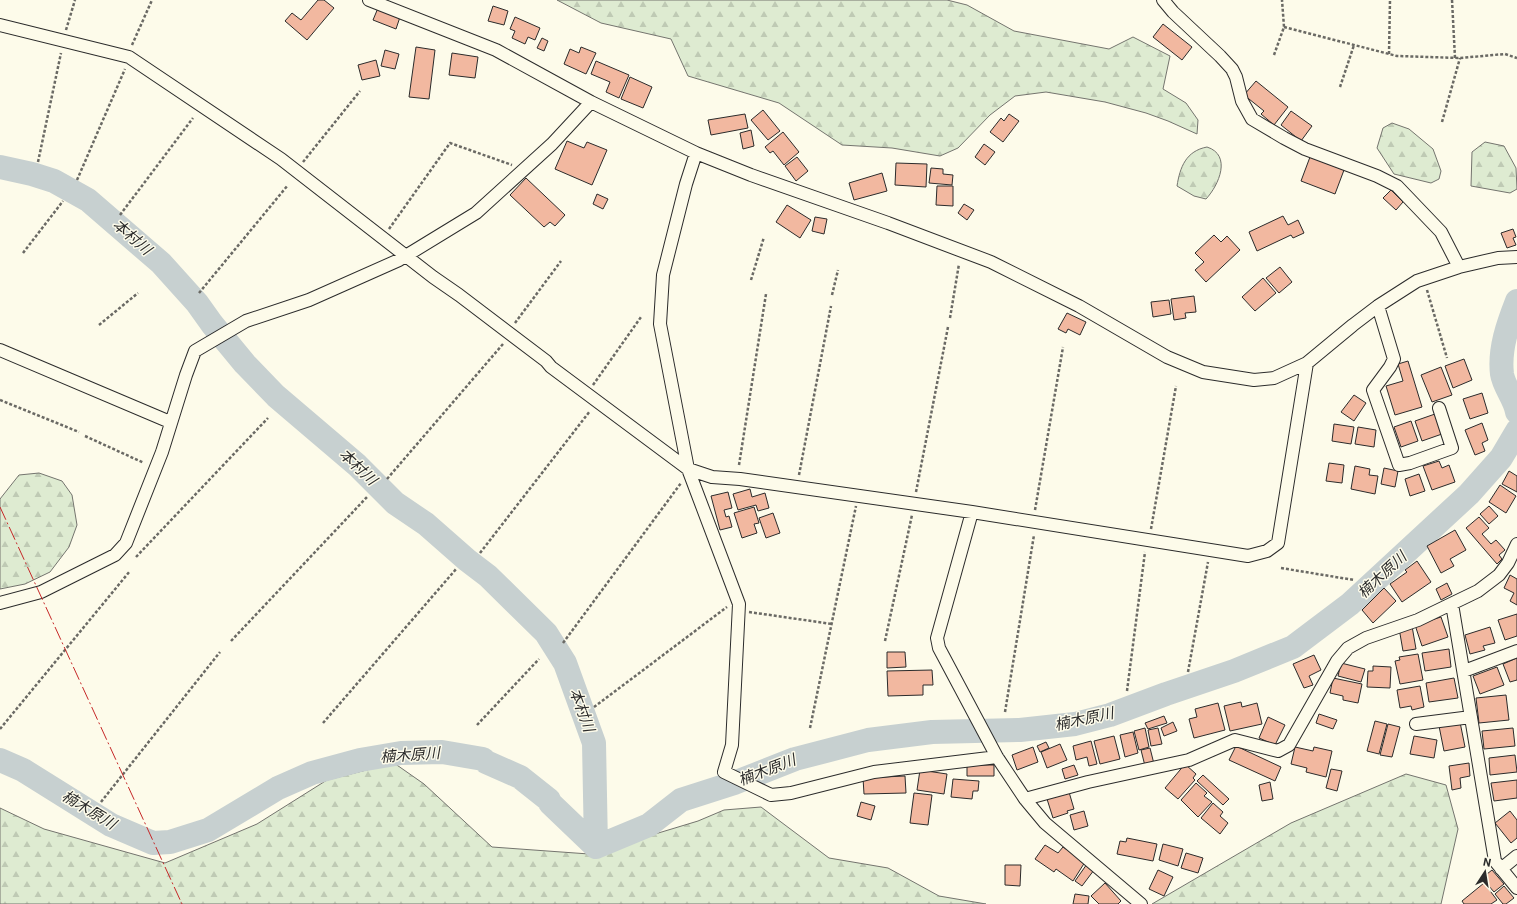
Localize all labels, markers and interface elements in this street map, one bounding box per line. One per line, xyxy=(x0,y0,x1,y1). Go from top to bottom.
water label: 本村川 xyxy=(109,215,156,260)
water label: 本村川 xyxy=(335,445,382,490)
water label: 楠木原川 xyxy=(1354,547,1412,602)
water label: 本村川 xyxy=(566,686,599,736)
water label: 楠木原川 xyxy=(1053,704,1117,734)
water label: 楠木原川 xyxy=(379,744,443,766)
water label: 楠木原川 xyxy=(736,750,800,789)
water label: 楠木原川 xyxy=(59,787,121,834)
north arrow xyxy=(1465,852,1505,892)
text: N xyxy=(1482,856,1492,870)

